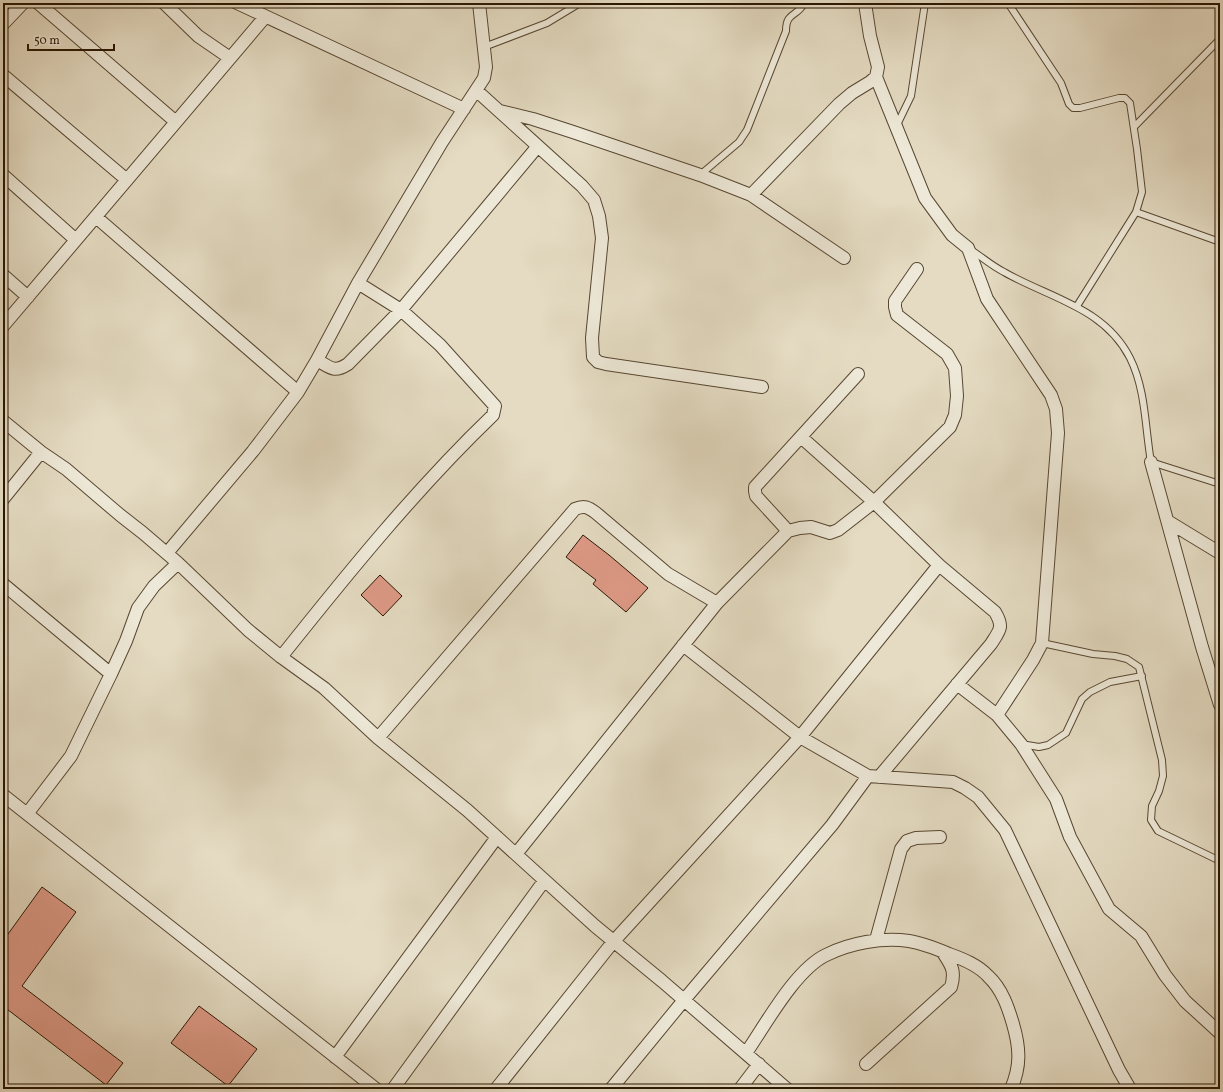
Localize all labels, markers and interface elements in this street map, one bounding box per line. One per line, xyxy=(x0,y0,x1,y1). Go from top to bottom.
scale bar xyxy=(28,26,114,52)
text: 50 m xyxy=(34,33,60,49)

